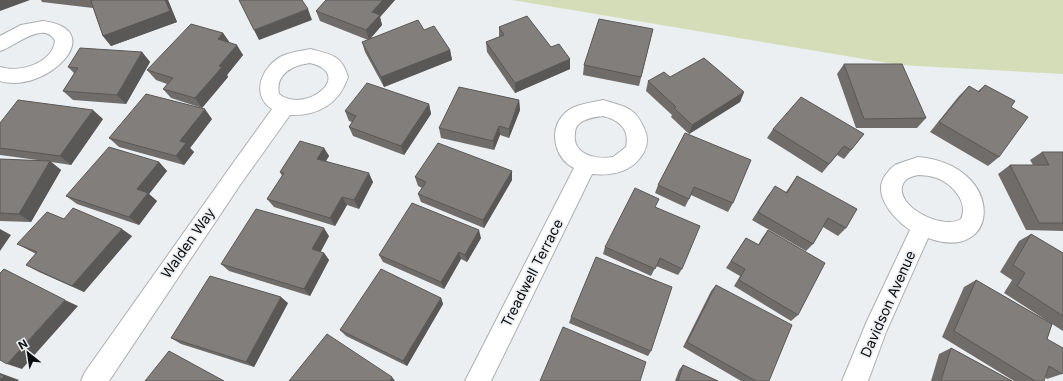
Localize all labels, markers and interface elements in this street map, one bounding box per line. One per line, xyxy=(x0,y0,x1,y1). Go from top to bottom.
street label: Walden Way xyxy=(157,204,218,281)
street label: Treadwell Terrace xyxy=(497,216,566,330)
street label: Davidson Avenue xyxy=(856,248,919,360)
north arrow xyxy=(8,333,48,373)
text: N xyxy=(16,336,30,352)

